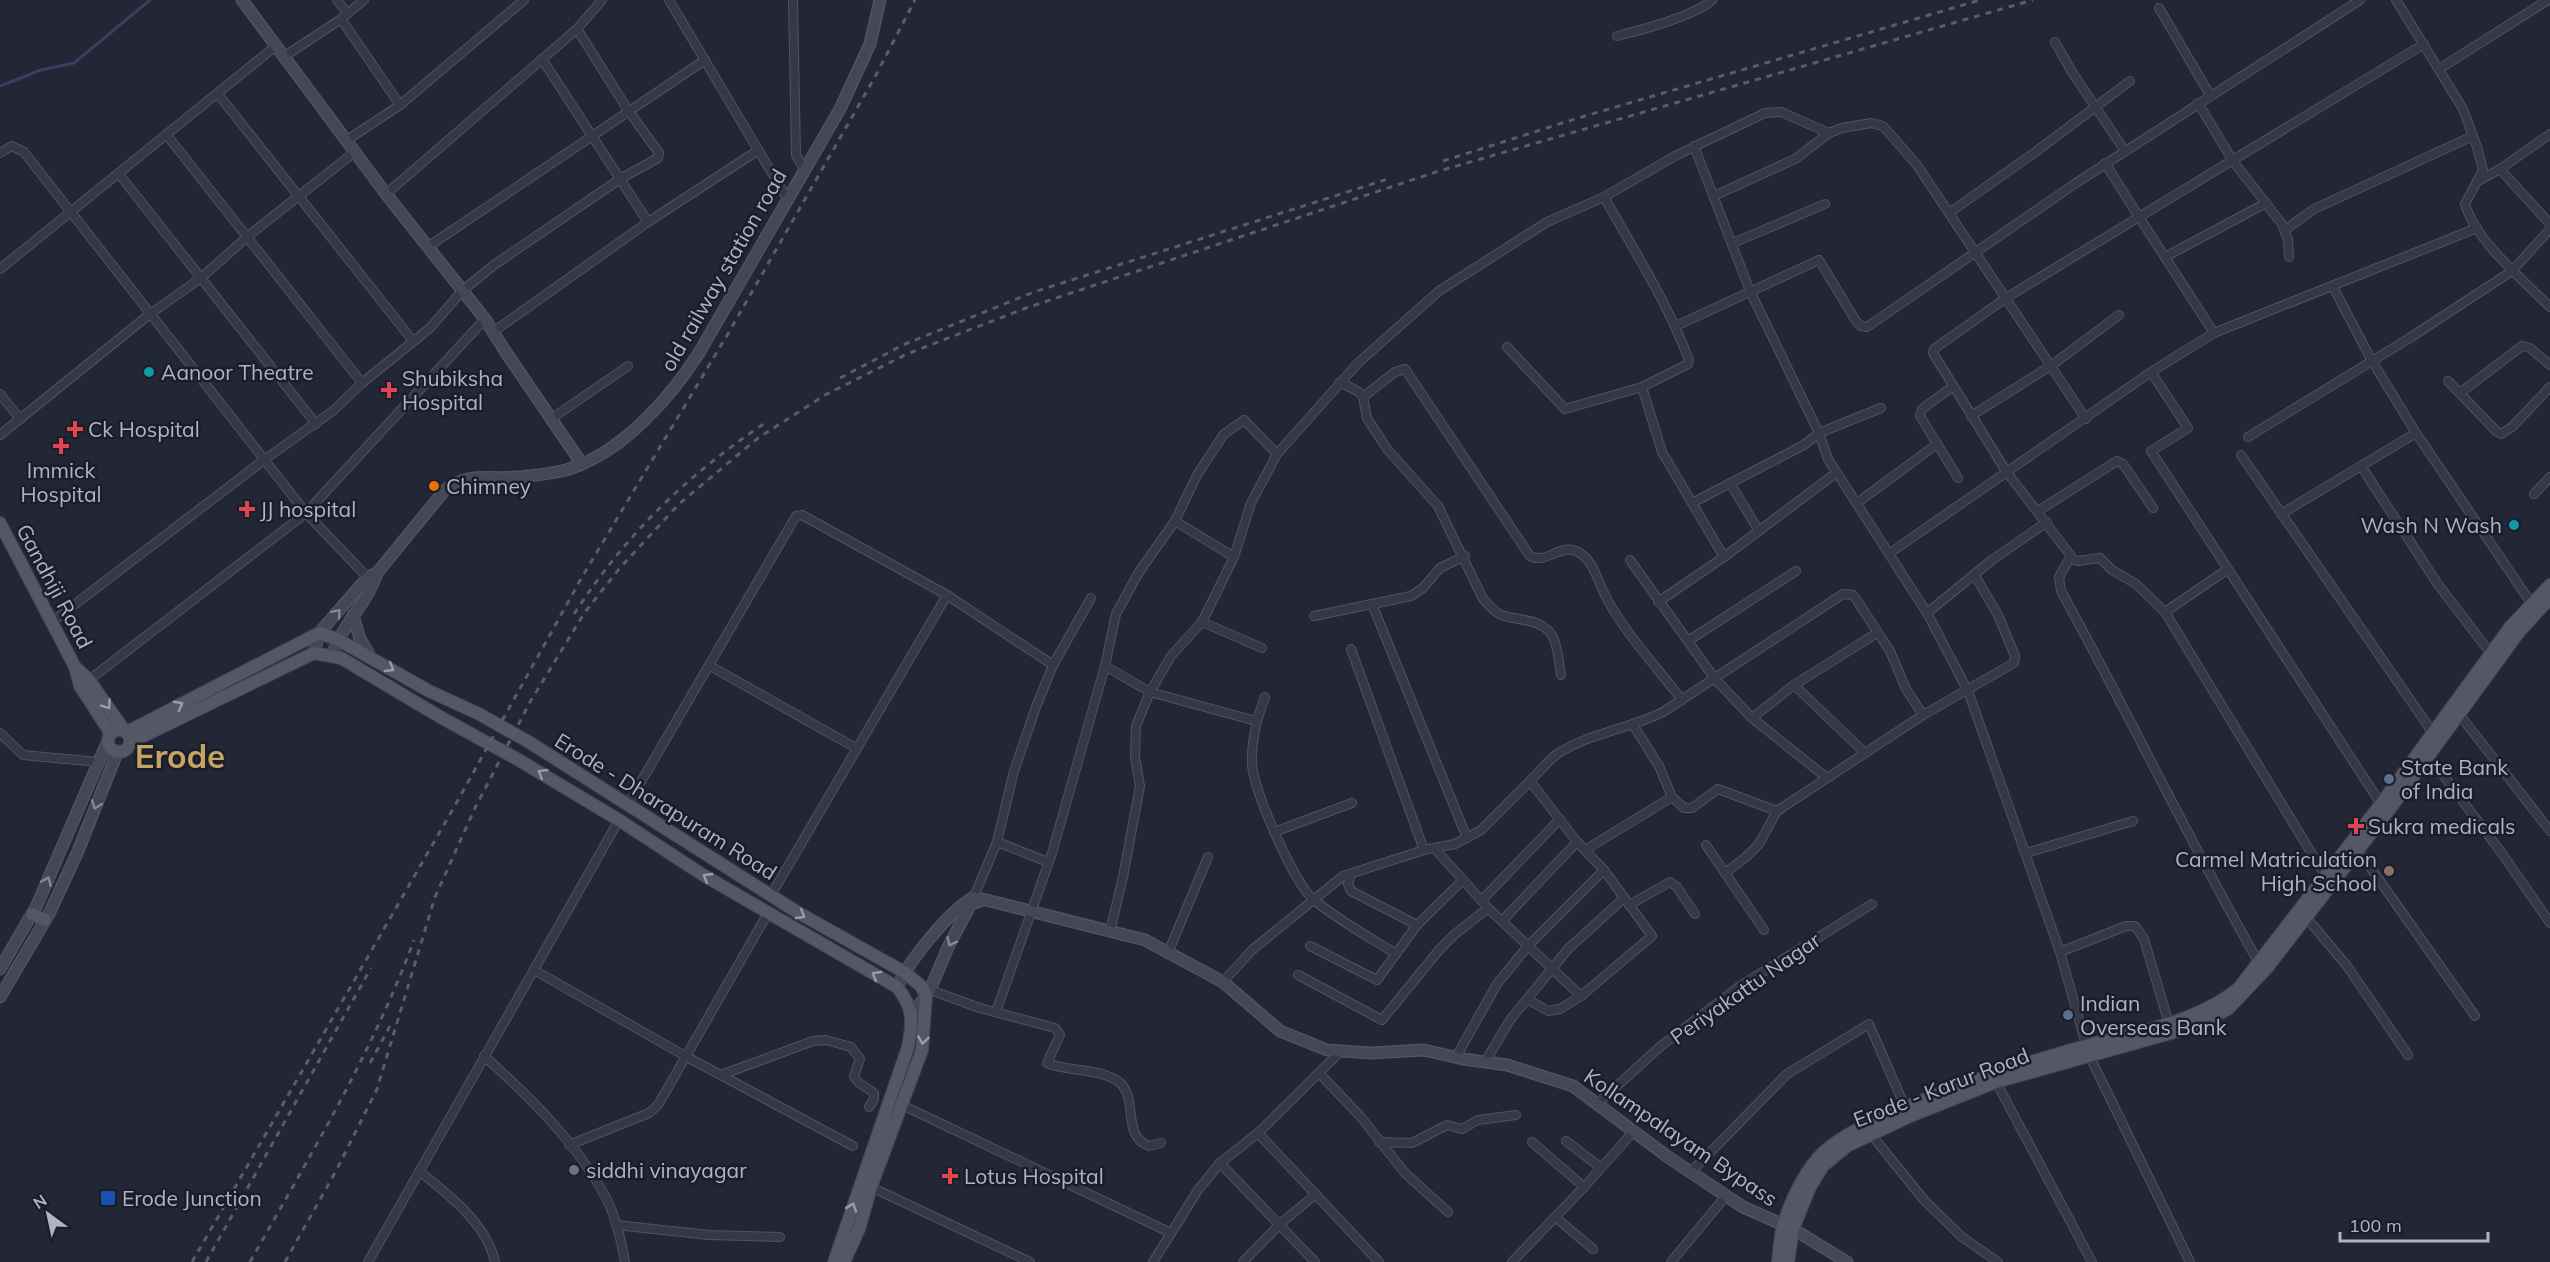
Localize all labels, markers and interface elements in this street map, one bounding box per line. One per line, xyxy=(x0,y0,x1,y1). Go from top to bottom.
street label: old railway station road xyxy=(654,164,792,376)
place label: Aanoor Theatre xyxy=(161,359,314,385)
marker: Aanoor Theatre xyxy=(142,365,156,379)
place label: Shubiksha Hospital xyxy=(402,365,503,415)
marker: Shubiksha Hospital xyxy=(380,381,398,399)
place label: Ck Hospital xyxy=(88,416,200,442)
marker: Ck Hospital xyxy=(66,420,84,438)
marker: Immick Hospital xyxy=(52,437,70,455)
place label: Immick Hospital xyxy=(20,457,102,507)
place label: Chimney xyxy=(446,473,531,499)
marker: Chimney xyxy=(427,479,441,493)
place label: JJ hospital xyxy=(260,496,356,522)
marker: JJ hospital xyxy=(238,500,256,518)
place label: Wash N Wash xyxy=(2360,512,2502,538)
marker: Wash N Wash xyxy=(2507,518,2521,532)
street label: Gandhiji Road xyxy=(11,519,99,653)
one-way arrow xyxy=(330,609,341,620)
one-way arrow xyxy=(384,661,394,673)
one-way arrow xyxy=(100,699,111,710)
one-way arrow xyxy=(173,701,183,712)
street label: Erode - Dharapuram Road xyxy=(550,727,782,885)
district label: Erode xyxy=(135,735,225,776)
place label: State Bank of India xyxy=(2401,754,2508,804)
one-way arrow xyxy=(538,769,548,781)
marker: State Bank of India xyxy=(2382,772,2396,786)
one-way arrow xyxy=(90,799,103,810)
place label: Sukra medicals xyxy=(2368,813,2515,839)
marker: Sukra medicals xyxy=(2349,819,2363,833)
place label: Carmel Matriculation High School xyxy=(2175,846,2377,896)
marker: Carmel Matriculation High School xyxy=(2382,864,2396,878)
one-way arrow xyxy=(703,873,713,885)
one-way arrow xyxy=(40,876,52,887)
one-way arrow xyxy=(795,907,805,919)
street label: Periyakattu Nagar xyxy=(1665,926,1825,1049)
one-way arrow xyxy=(947,936,958,947)
one-way arrow xyxy=(872,970,882,982)
place label: Indian Overseas Bank xyxy=(2080,990,2227,1040)
marker: Indian Overseas Bank xyxy=(2061,1008,2075,1022)
one-way arrow xyxy=(918,1036,930,1045)
street label: Erode - Karur Road xyxy=(1849,1042,2033,1132)
street label: Kollampalayam Bypass xyxy=(1579,1063,1783,1211)
place label: siddhi vinayagar xyxy=(586,1157,747,1183)
marker: siddhi vinayagar xyxy=(567,1163,581,1177)
place label: Lotus Hospital xyxy=(964,1163,1104,1189)
marker: Lotus Hospital xyxy=(941,1167,959,1185)
north arrow xyxy=(18,1184,78,1244)
place label: Erode Junction xyxy=(122,1185,262,1211)
marker: Erode Junction xyxy=(99,1189,117,1207)
text: N xyxy=(29,1190,50,1213)
one-way arrow xyxy=(844,1202,857,1212)
scale bar xyxy=(2340,1205,2488,1243)
text: 100 m xyxy=(2349,1214,2402,1237)

